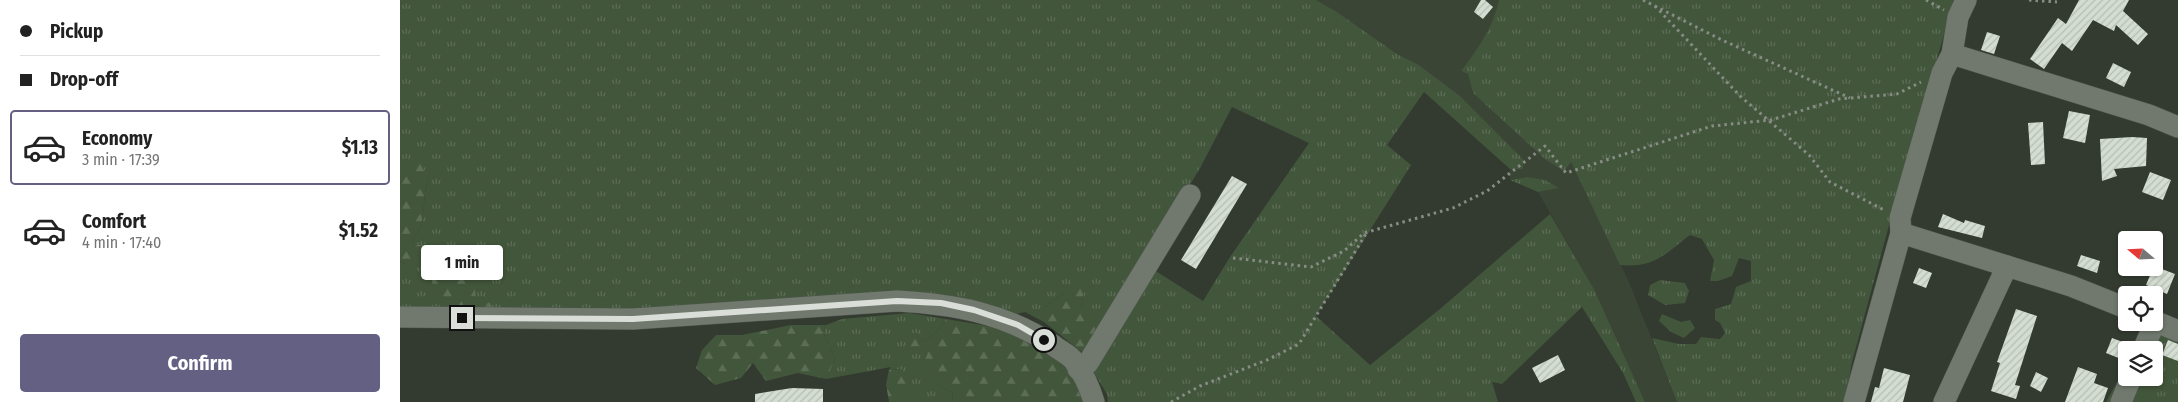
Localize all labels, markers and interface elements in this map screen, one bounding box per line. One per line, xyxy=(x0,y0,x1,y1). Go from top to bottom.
text: Pickup xyxy=(50,20,103,43)
text: Drop-off xyxy=(50,68,118,91)
icon: car xyxy=(22,125,67,170)
text: Economy xyxy=(82,127,152,150)
text: $1.13 xyxy=(342,136,378,159)
text: 3 min · 17:39 xyxy=(82,150,160,169)
icon: car xyxy=(22,208,67,253)
text: Comfort xyxy=(82,210,146,233)
text: $1.52 xyxy=(339,219,378,242)
north arrow xyxy=(2118,231,2162,276)
map controls xyxy=(2118,231,2163,386)
text: 4 min · 17:40 xyxy=(82,233,161,252)
callout: 1 min xyxy=(421,246,503,280)
text: 1 min xyxy=(445,253,479,272)
button: locate xyxy=(2118,286,2163,331)
route end xyxy=(451,307,473,329)
route start xyxy=(1033,329,1055,351)
button: Confirm xyxy=(20,334,380,392)
button: layers xyxy=(2118,341,2163,386)

